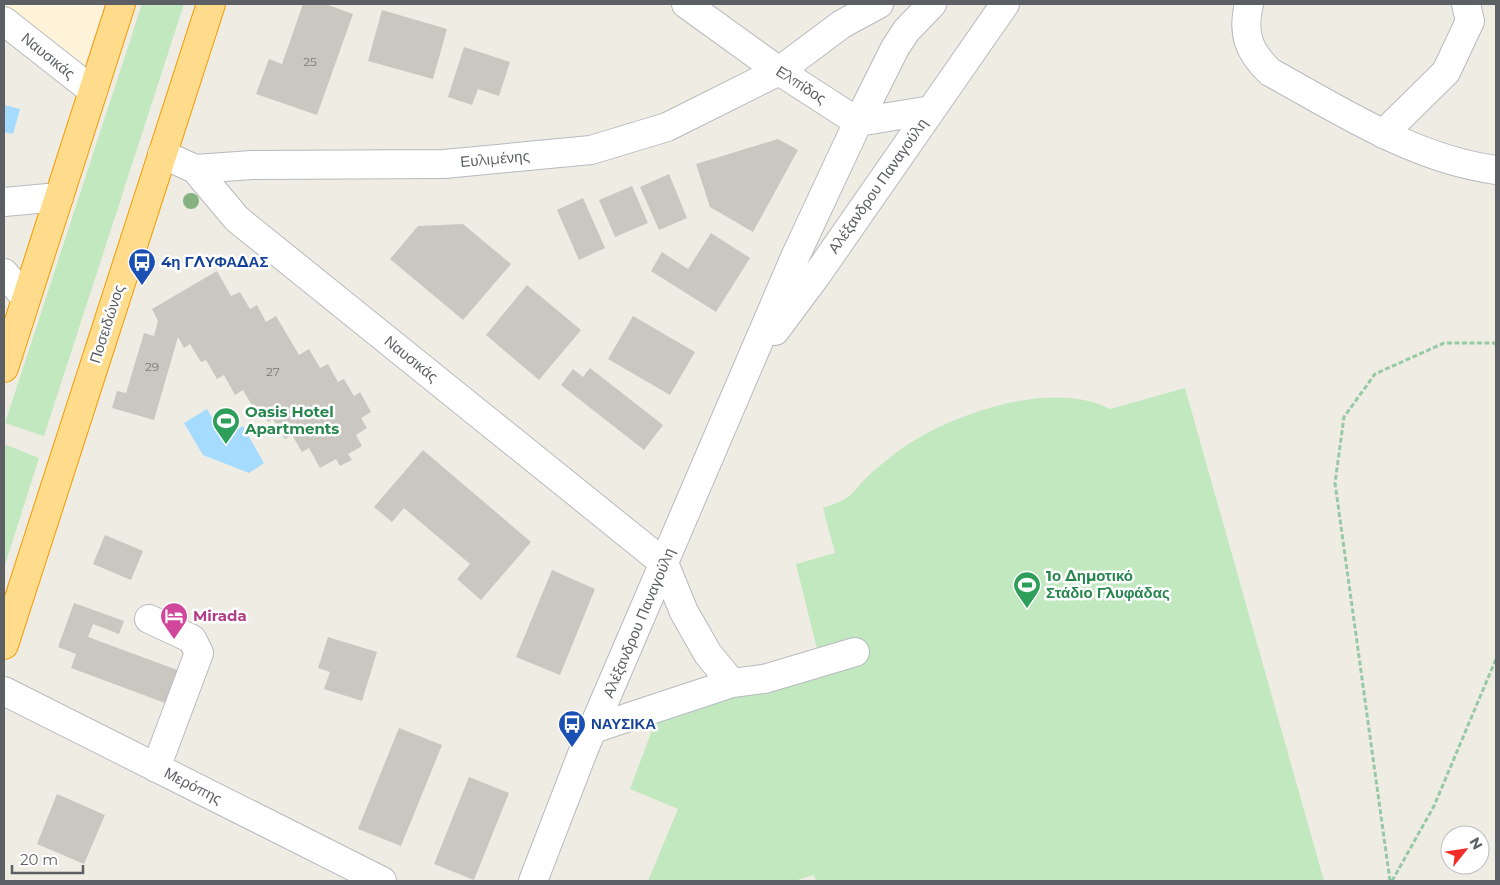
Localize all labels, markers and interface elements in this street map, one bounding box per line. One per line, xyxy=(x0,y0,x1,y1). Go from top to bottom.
street label: Ναυσικάς xyxy=(18,28,79,83)
house number: 25 xyxy=(303,54,317,69)
street label: Ελπίδος xyxy=(773,61,830,108)
street label: Αλέξανδρου Παναγούλη xyxy=(824,114,932,257)
street label: Ευλιμένης xyxy=(459,146,530,171)
bus stop icon: 4η ΓΛΥΦΑΔΑΣ xyxy=(127,247,157,286)
place label: 4η ΓΛΥΦΑΔΑΣ xyxy=(161,252,268,271)
street label: Ποσειδώνος xyxy=(85,282,128,366)
street label: Ναυσικάς xyxy=(381,331,442,386)
house number: 29 xyxy=(145,359,159,374)
house number: 27 xyxy=(266,364,280,379)
place label: Oasis Hotel Apartments xyxy=(244,402,339,438)
sports icon: Oasis Hotel Apartments xyxy=(211,406,241,445)
street label: Αλέξανδρου Παναγούλη xyxy=(598,545,679,701)
place label: 1ο Δημοτικό Στάδιο Γλυφάδας xyxy=(1046,566,1170,602)
sports icon: 1ο Δημοτικό Στάδιο Γλυφάδας xyxy=(1012,570,1042,609)
hotel icon: Mirada xyxy=(159,601,189,640)
place label: Mirada xyxy=(193,606,247,625)
bus stop icon: ΝΑΥΣΙΚΑ xyxy=(557,709,587,748)
place label: ΝΑΥΣΙΚΑ xyxy=(591,714,656,733)
street label: Μερόπης xyxy=(161,763,225,808)
north arrow xyxy=(1440,825,1490,875)
text: N xyxy=(1466,834,1487,853)
scale bar xyxy=(12,842,84,874)
text: 20 m xyxy=(20,850,58,869)

